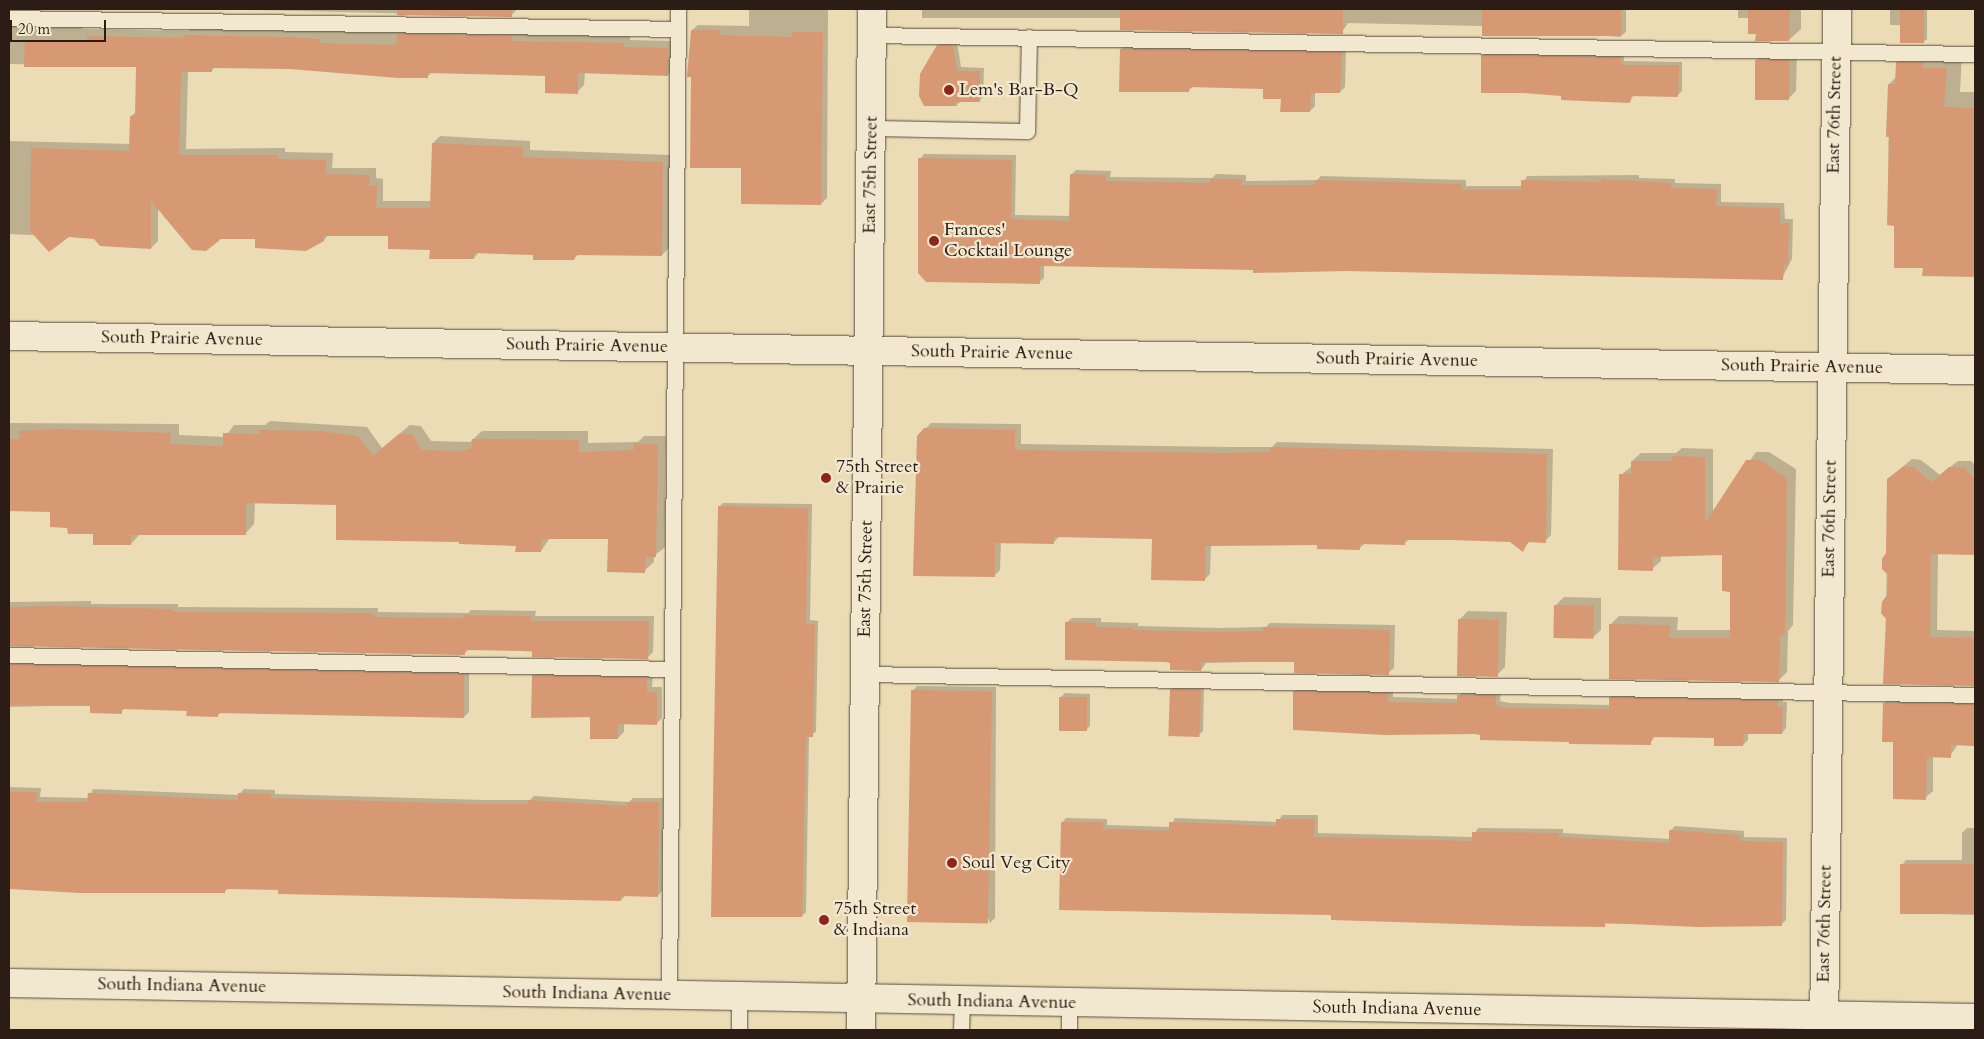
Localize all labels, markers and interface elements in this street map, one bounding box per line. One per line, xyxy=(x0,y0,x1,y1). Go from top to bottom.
scale bar xyxy=(12,10,109,42)
text: 20 m xyxy=(18,19,50,39)
street label: East 76th Street xyxy=(1823,56,1847,174)
place label: Lem's Bar-B-Q xyxy=(959,79,1079,101)
marker: Lem's Bar-B-Q xyxy=(943,84,955,96)
street label: East 75th Street xyxy=(859,116,883,234)
place label: Frances' Cocktail Lounge xyxy=(944,220,1072,262)
marker: Frances' Cocktail Lounge xyxy=(928,235,940,247)
street label: South Prairie Avenue xyxy=(101,327,263,351)
street label: South Prairie Avenue xyxy=(506,334,668,358)
street label: South Prairie Avenue xyxy=(911,341,1073,365)
street label: South Prairie Avenue xyxy=(1316,348,1478,372)
street label: South Prairie Avenue xyxy=(1721,355,1883,379)
place label: 75th Street & Prairie xyxy=(836,457,918,499)
street label: East 76th Street xyxy=(1818,460,1842,578)
marker: 75th Street & Prairie xyxy=(820,472,832,484)
street label: East 75th Street xyxy=(854,520,878,638)
place label: Soul Veg City xyxy=(962,852,1070,874)
marker: Soul Veg City xyxy=(946,857,958,869)
street label: East 76th Street xyxy=(1813,865,1837,983)
place label: 75th Street & Indiana xyxy=(834,899,916,942)
marker: 75th Street & Indiana xyxy=(818,914,830,926)
street label: South Indiana Avenue xyxy=(97,974,267,998)
street label: South Indiana Avenue xyxy=(502,982,672,1006)
street label: South Indiana Avenue xyxy=(907,990,1077,1014)
street label: South Indiana Avenue xyxy=(1312,997,1482,1021)

